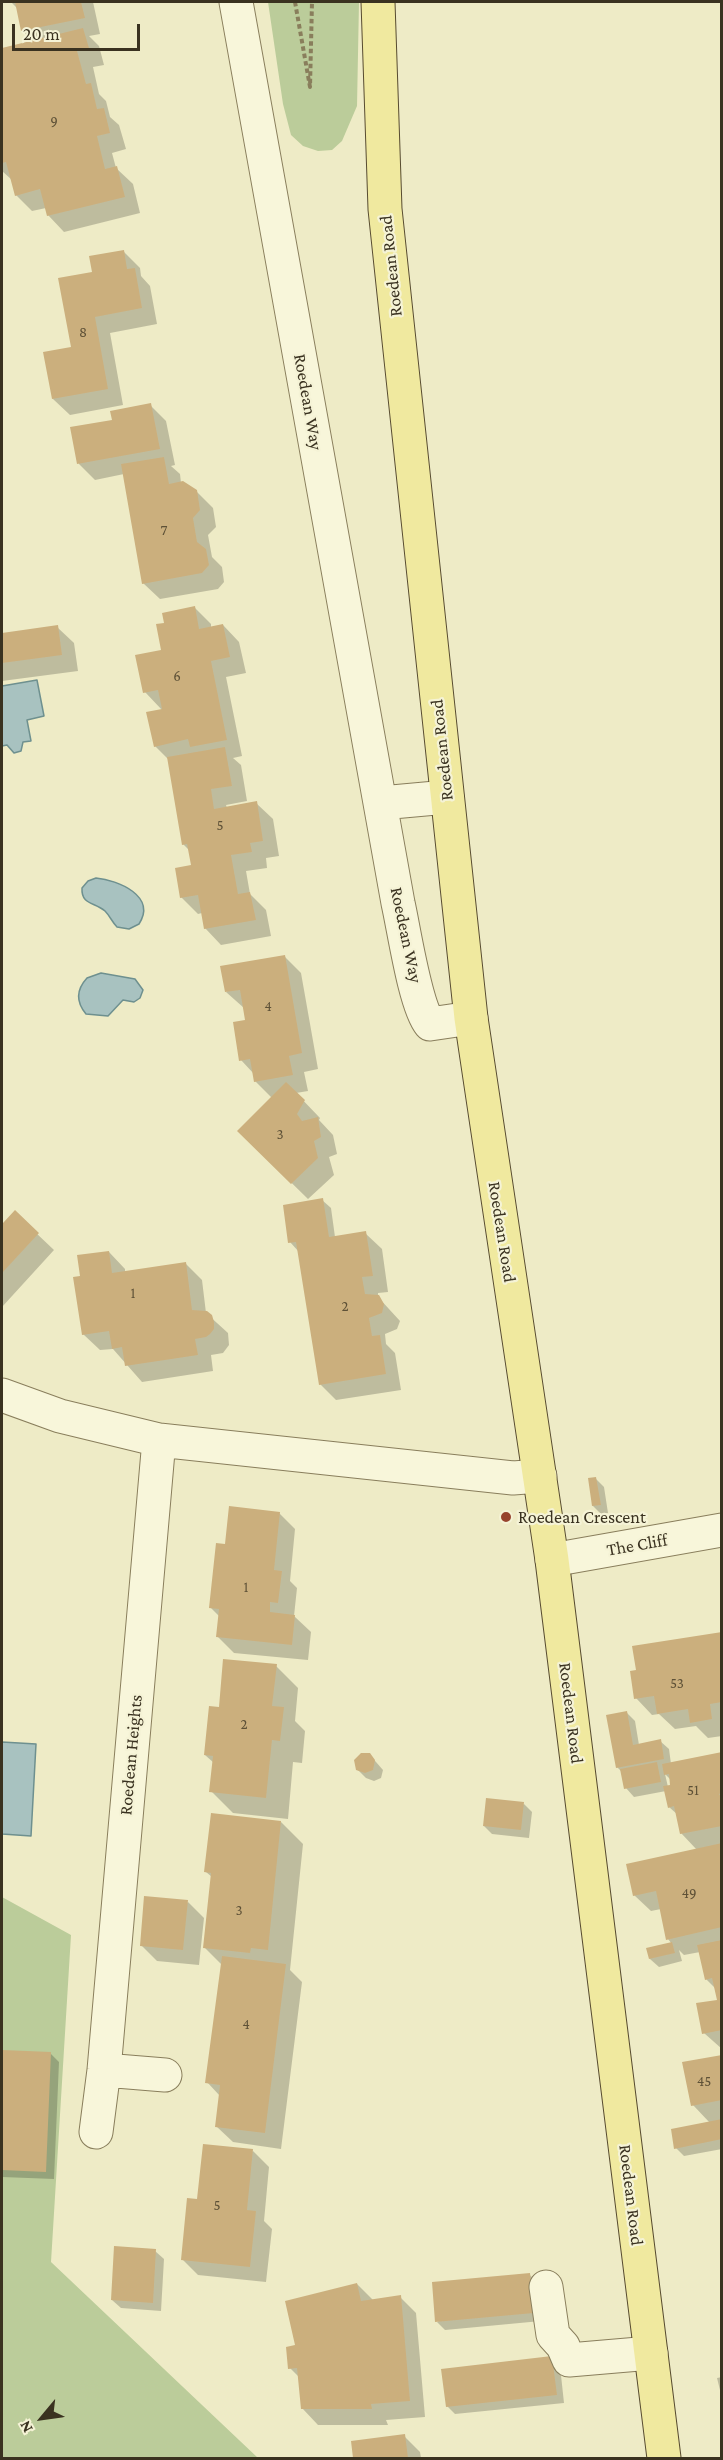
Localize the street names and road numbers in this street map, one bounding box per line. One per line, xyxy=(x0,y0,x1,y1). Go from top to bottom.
street label: Roedean Road xyxy=(375,214,407,318)
street label: Roedean Way xyxy=(289,352,327,452)
street label: Roedean Road xyxy=(426,698,458,802)
street label: Roedean Way xyxy=(385,885,427,985)
street label: Roedean Road xyxy=(483,1180,521,1284)
street label: The Cliff xyxy=(605,1529,669,1561)
street label: Roedean Road xyxy=(554,1661,588,1765)
street label: Roedean Heights xyxy=(115,1694,147,1816)
street label: Roedean Road xyxy=(614,2143,648,2247)

